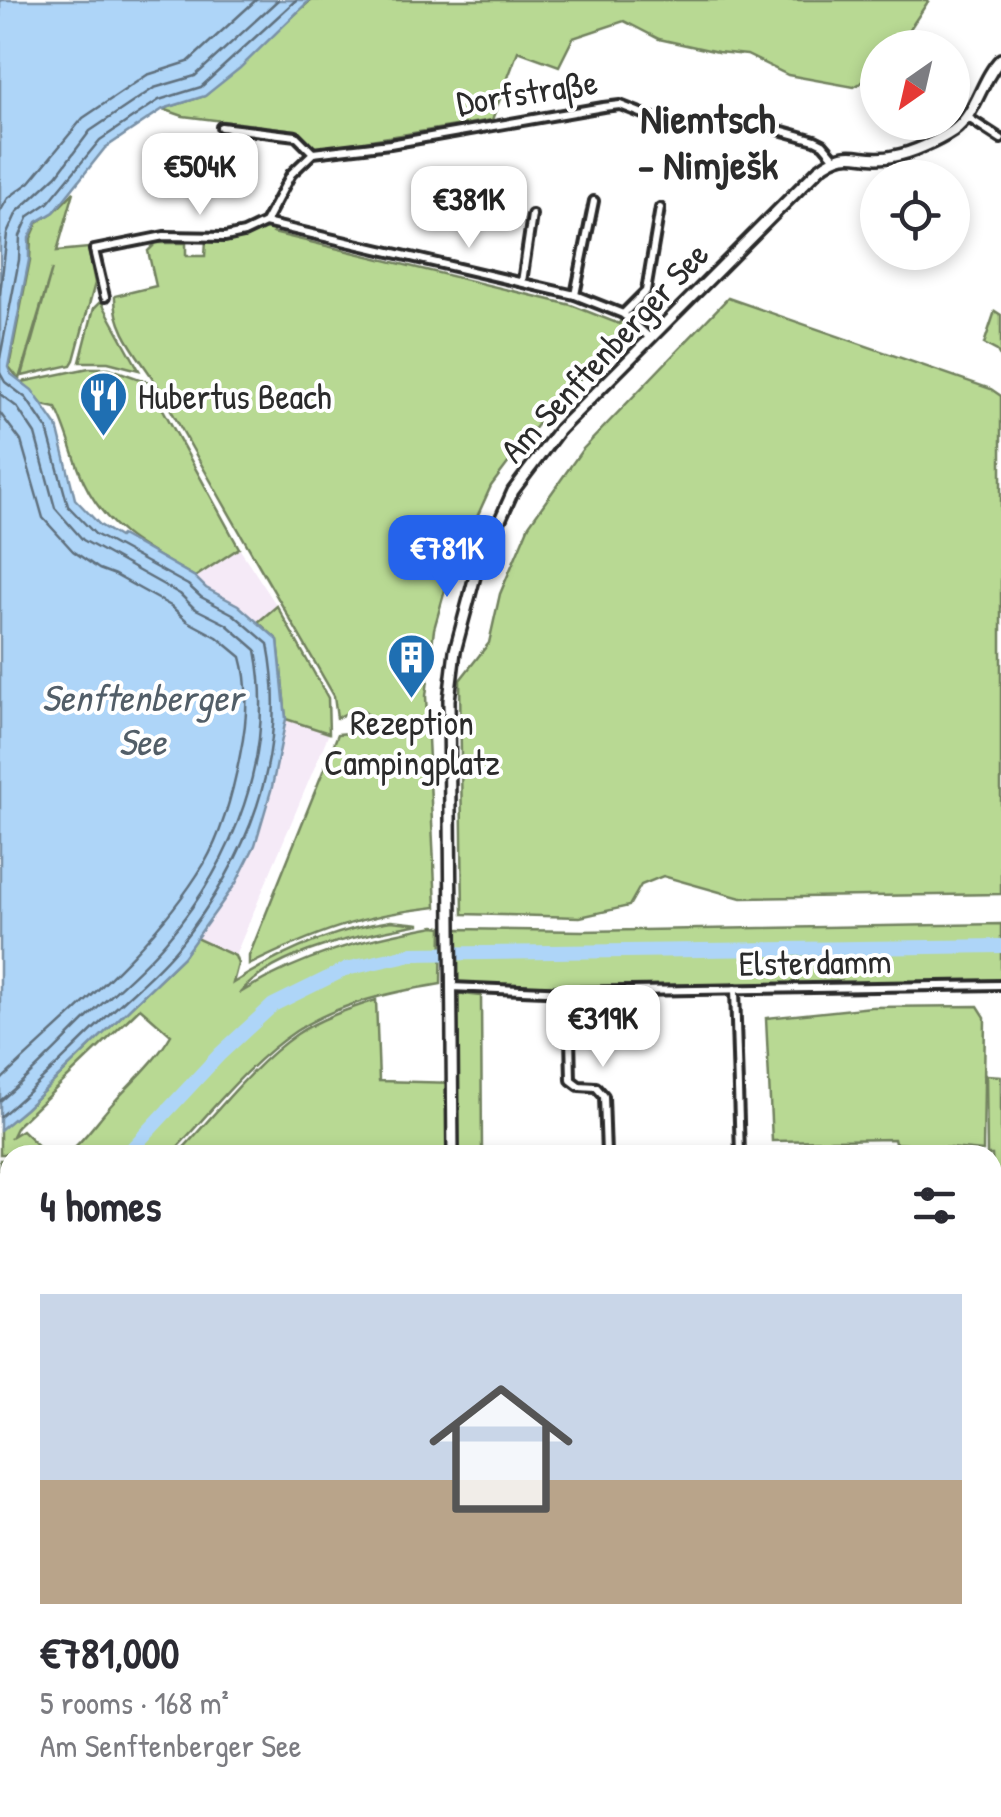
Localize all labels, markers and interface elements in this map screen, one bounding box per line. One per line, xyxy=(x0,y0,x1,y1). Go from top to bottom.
north arrow xyxy=(860,30,970,140)
map controls xyxy=(860,30,970,270)
street label: Dorfstraße xyxy=(453,58,601,126)
district label: Niemtsch - Nimješk xyxy=(638,91,778,191)
pin: €504K xyxy=(130,133,270,218)
text: €504K xyxy=(164,144,236,187)
button: locate xyxy=(860,160,970,270)
pin: €381K xyxy=(399,166,539,251)
text: €381K xyxy=(433,177,505,220)
street label: Am Senftenberger See xyxy=(489,231,719,473)
restaurant icon: Hubertus Beach xyxy=(77,370,129,438)
place label: Hubertus Beach xyxy=(138,373,331,420)
pin: €781K xyxy=(377,515,517,600)
text: €781K xyxy=(410,526,484,569)
building icon: Rezeption Campingplatz xyxy=(386,632,438,700)
water label: Senftenberger See xyxy=(42,671,247,767)
place label: Rezeption Campingplatz xyxy=(324,699,500,786)
street label: Elsterdamm xyxy=(738,937,892,987)
pin: €319K xyxy=(533,985,673,1070)
text: €319K xyxy=(568,996,638,1039)
text: 4 homes xyxy=(40,1177,161,1234)
icon: filters xyxy=(907,1178,962,1233)
icon: home xyxy=(411,1359,591,1539)
text: €781,000 xyxy=(40,1624,179,1681)
text: 5 rooms · 168 m² xyxy=(40,1681,229,1724)
text: Am Senftenberger See xyxy=(40,1724,301,1767)

